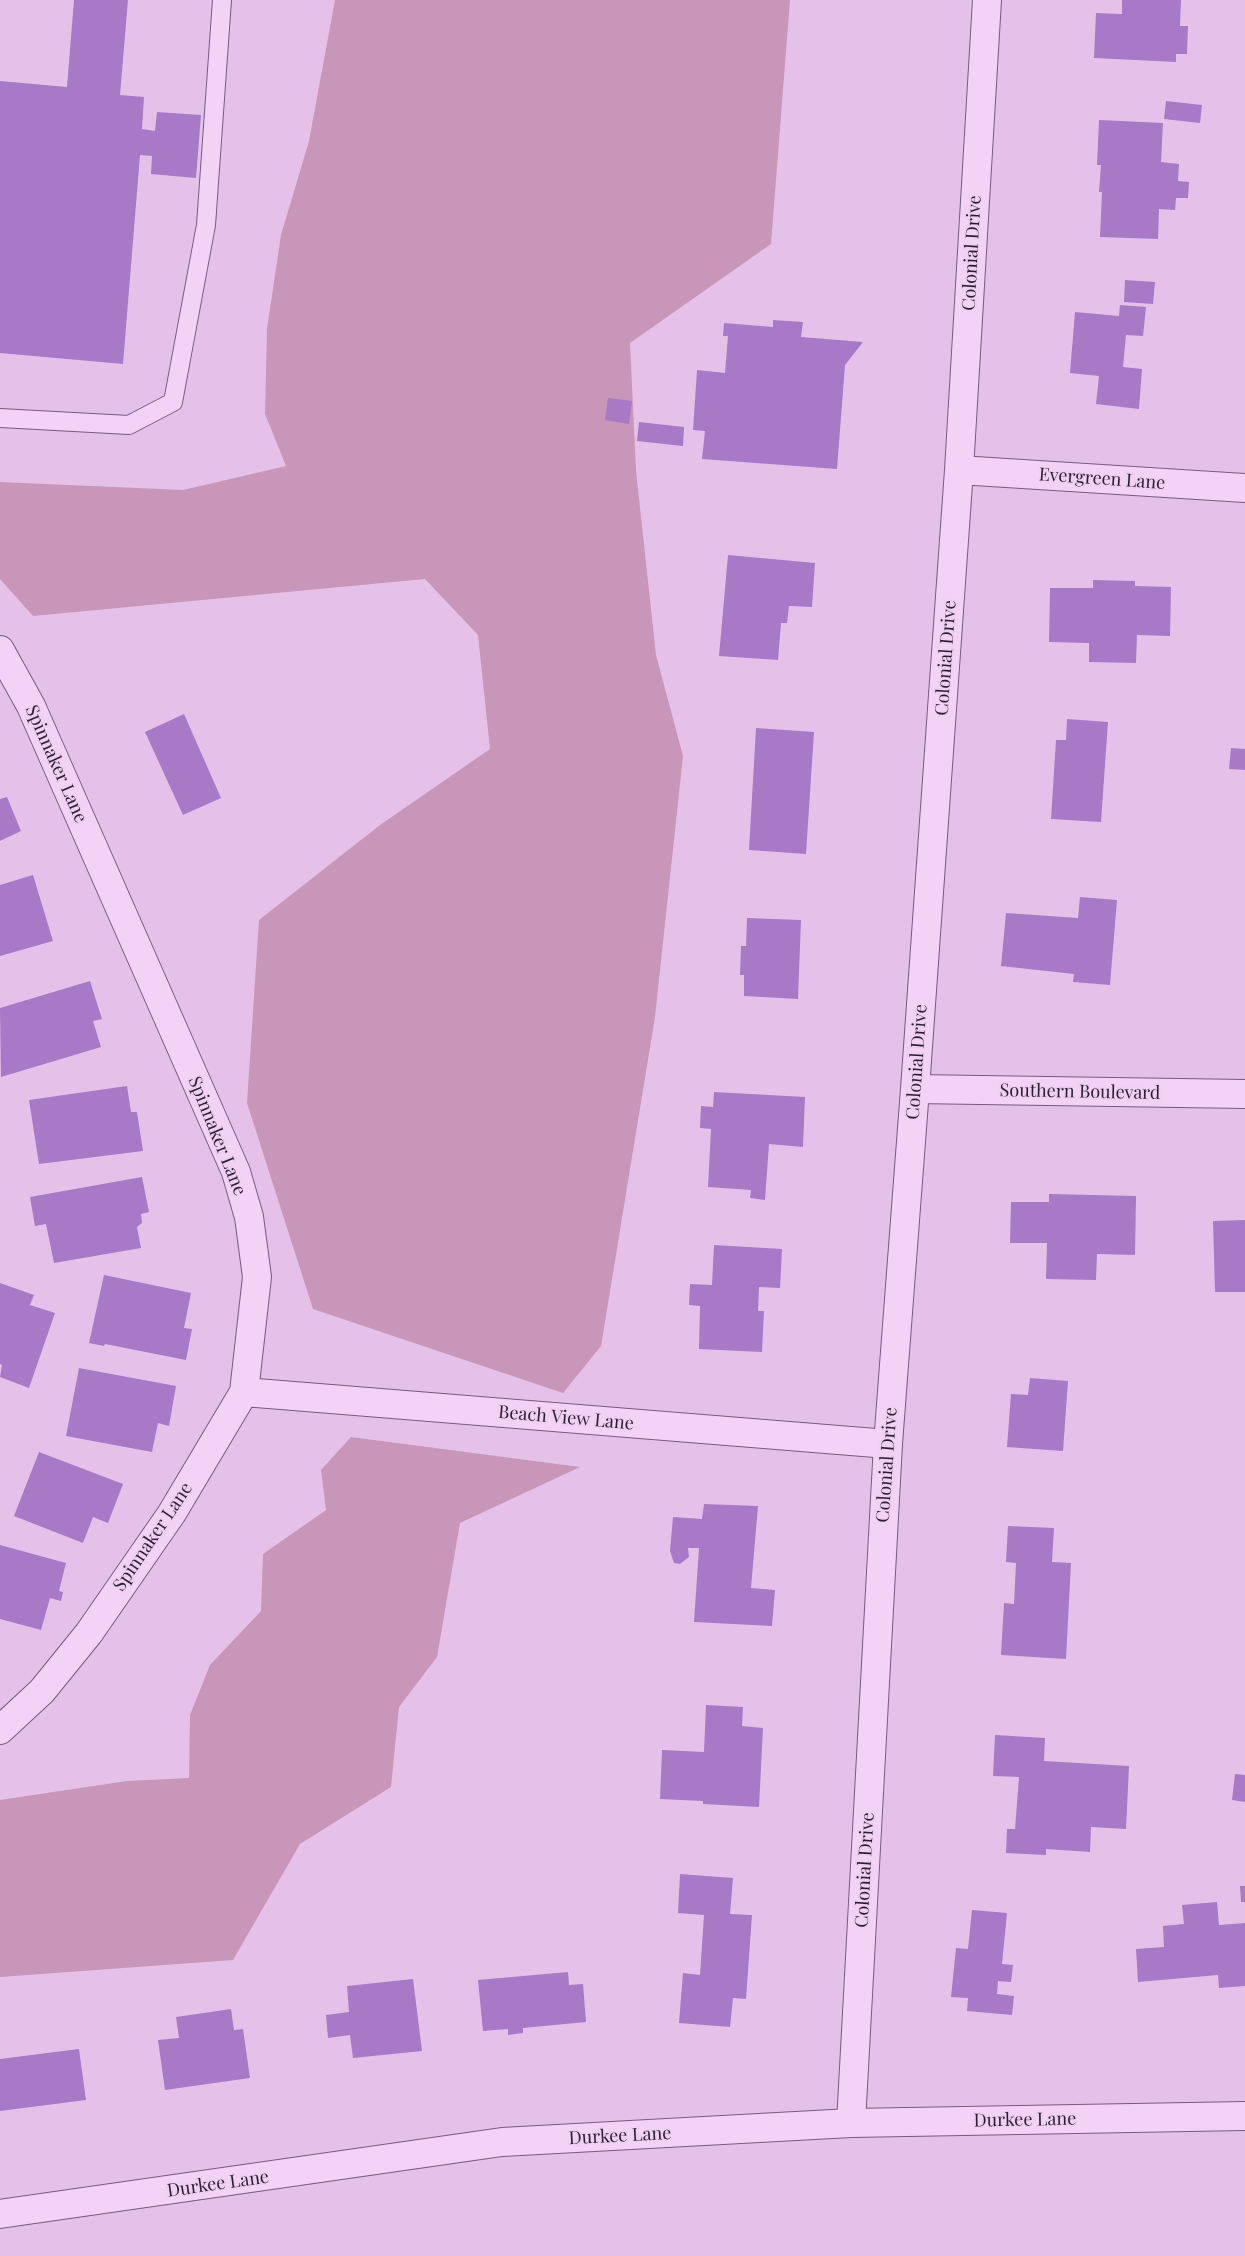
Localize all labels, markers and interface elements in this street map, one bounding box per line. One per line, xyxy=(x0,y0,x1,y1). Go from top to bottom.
street label: Colonial Drive xyxy=(958,195,986,311)
street label: Evergreen Lane xyxy=(1038,464,1166,494)
street label: Colonial Drive xyxy=(931,600,961,716)
street label: Spinnaker Lane xyxy=(20,702,92,826)
street label: Colonial Drive xyxy=(902,1004,932,1120)
street label: Spinnaker Lane xyxy=(183,1073,251,1199)
street label: Southern Boulevard xyxy=(999,1080,1161,1104)
street label: Beach View Lane xyxy=(497,1401,635,1435)
street label: Colonial Drive xyxy=(872,1407,902,1523)
street label: Spinnaker Lane xyxy=(109,1479,197,1595)
street label: Colonial Drive xyxy=(851,1812,879,1928)
street label: Durkee Lane xyxy=(974,2108,1076,2132)
street label: Durkee Lane xyxy=(568,2123,672,2149)
street label: Durkee Lane xyxy=(166,2166,270,2202)

